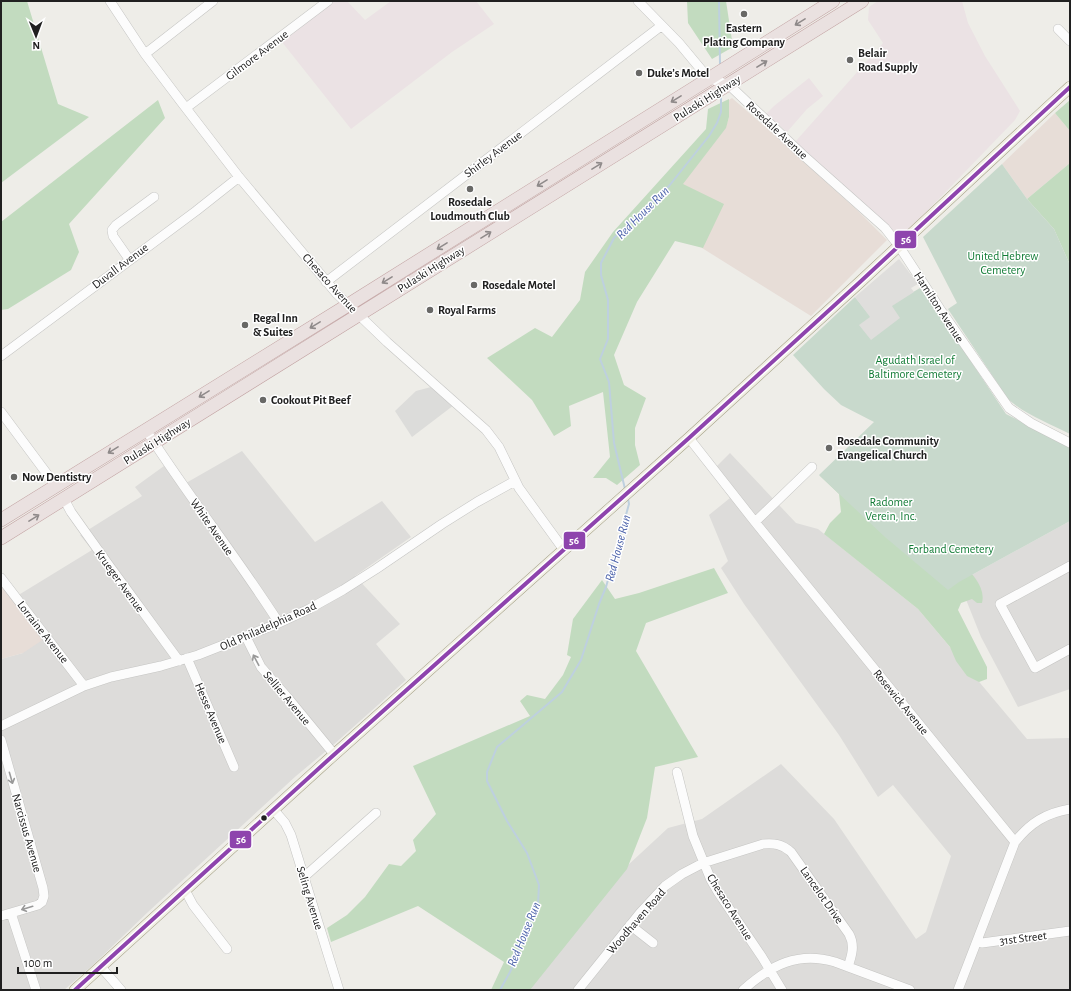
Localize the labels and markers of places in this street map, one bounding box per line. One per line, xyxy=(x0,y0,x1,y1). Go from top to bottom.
marker: Eastern Plating Company xyxy=(739,9,749,19)
place label: Eastern Plating Company xyxy=(703,22,786,49)
place label: Belair Road Supply xyxy=(858,47,918,74)
marker: Belair Road Supply xyxy=(845,55,855,65)
place label: Duke’s Motel xyxy=(647,67,709,79)
marker: Duke’s Motel xyxy=(634,68,644,78)
marker: Rosedale Loudmouth Club xyxy=(465,184,475,194)
place label: Rosedale Loudmouth Club xyxy=(430,196,510,222)
place label: Rosedale Motel xyxy=(482,279,556,291)
marker: Rosedale Motel xyxy=(469,280,479,290)
place label: Royal Farms xyxy=(438,304,496,317)
marker: Royal Farms xyxy=(425,305,435,315)
place label: Regal Inn & Suites xyxy=(253,312,298,338)
marker: Regal Inn & Suites xyxy=(240,320,250,330)
place label: Cookout Pit Beef xyxy=(271,394,352,406)
marker: Cookout Pit Beef xyxy=(258,395,268,405)
place label: Rosedale Community Evangelical Church xyxy=(837,435,939,461)
marker: Rosedale Community Evangelical Church xyxy=(824,443,834,453)
place label: Now Dentistry xyxy=(22,471,92,484)
marker: Now Dentistry xyxy=(9,472,19,482)
unlabelled marker xyxy=(259,813,269,823)

